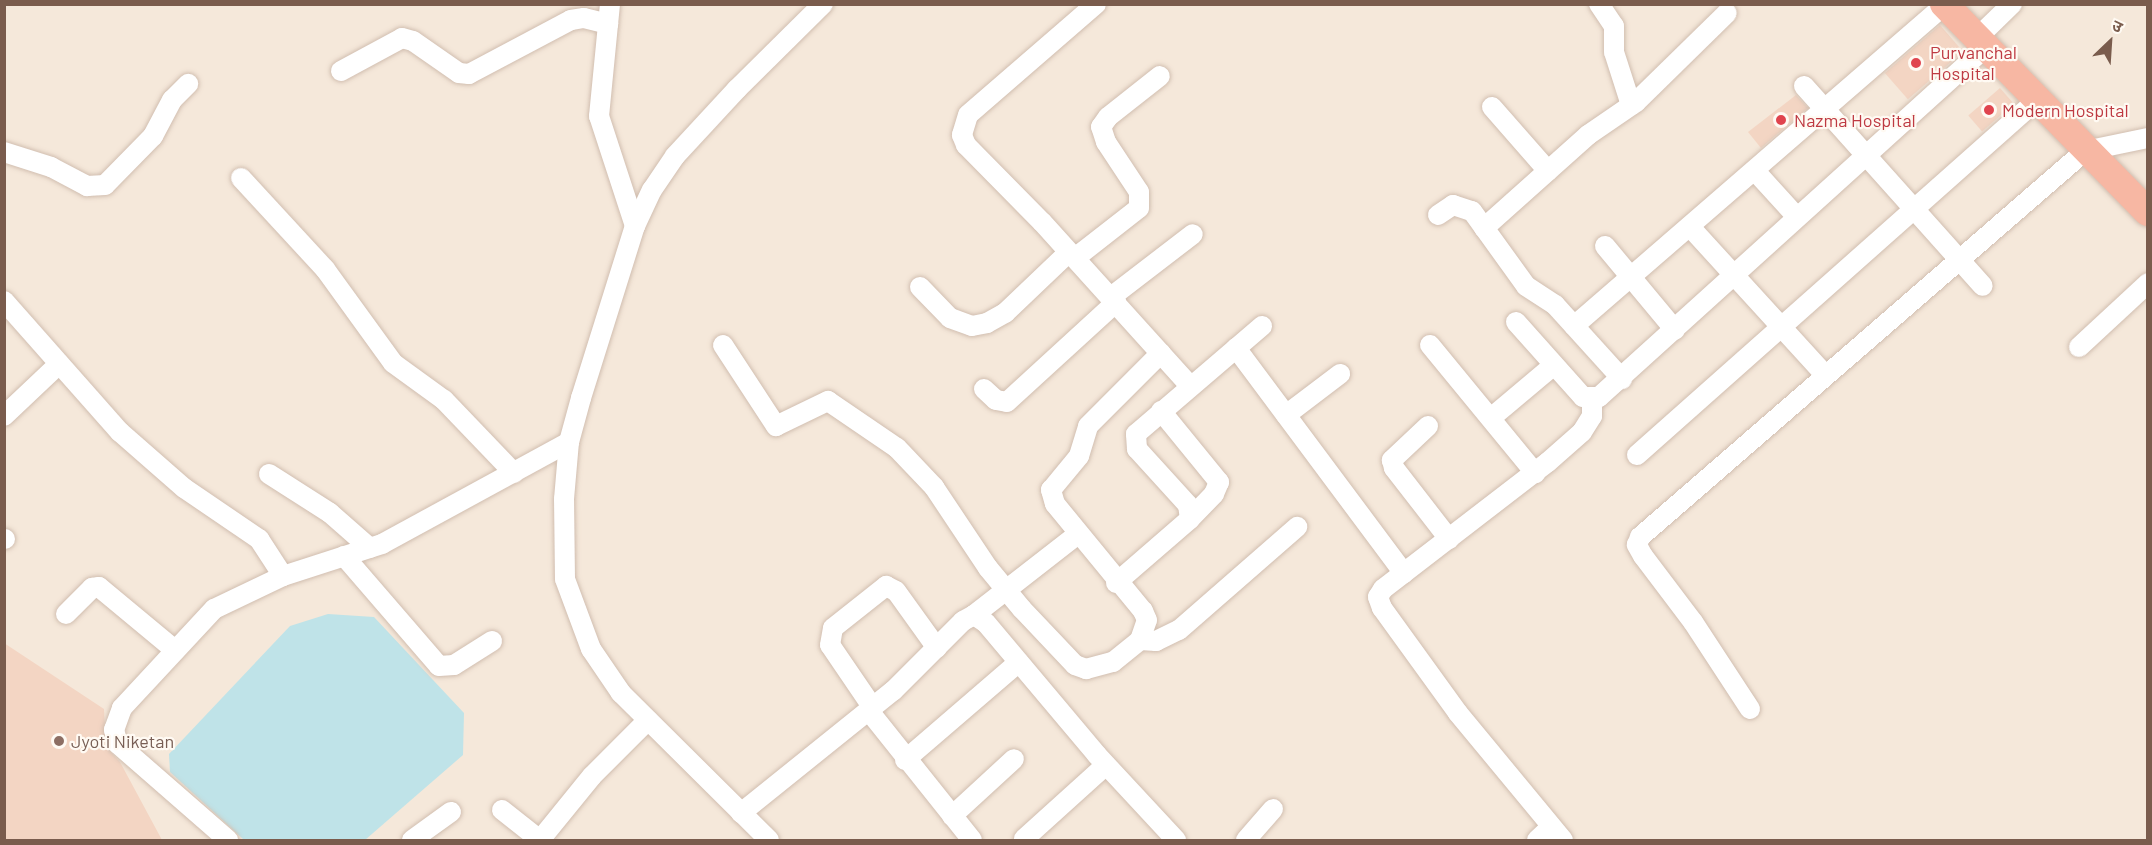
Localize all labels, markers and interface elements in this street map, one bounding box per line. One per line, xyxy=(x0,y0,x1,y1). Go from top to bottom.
north arrow xyxy=(2080,12,2140,72)
text: उ xyxy=(2110,15,2126,36)
place label: Purvanchal Hospital xyxy=(1930,42,2017,84)
marker: Purvanchal Hospital xyxy=(1907,54,1925,72)
place label: Modern Hospital xyxy=(2002,99,2129,121)
marker: Modern Hospital xyxy=(1980,101,1998,119)
place label: Nazma Hospital xyxy=(1794,109,1916,131)
marker: Nazma Hospital xyxy=(1772,111,1790,129)
place label: Jyoti Niketan xyxy=(71,730,174,752)
marker: Jyoti Niketan xyxy=(52,734,66,748)

